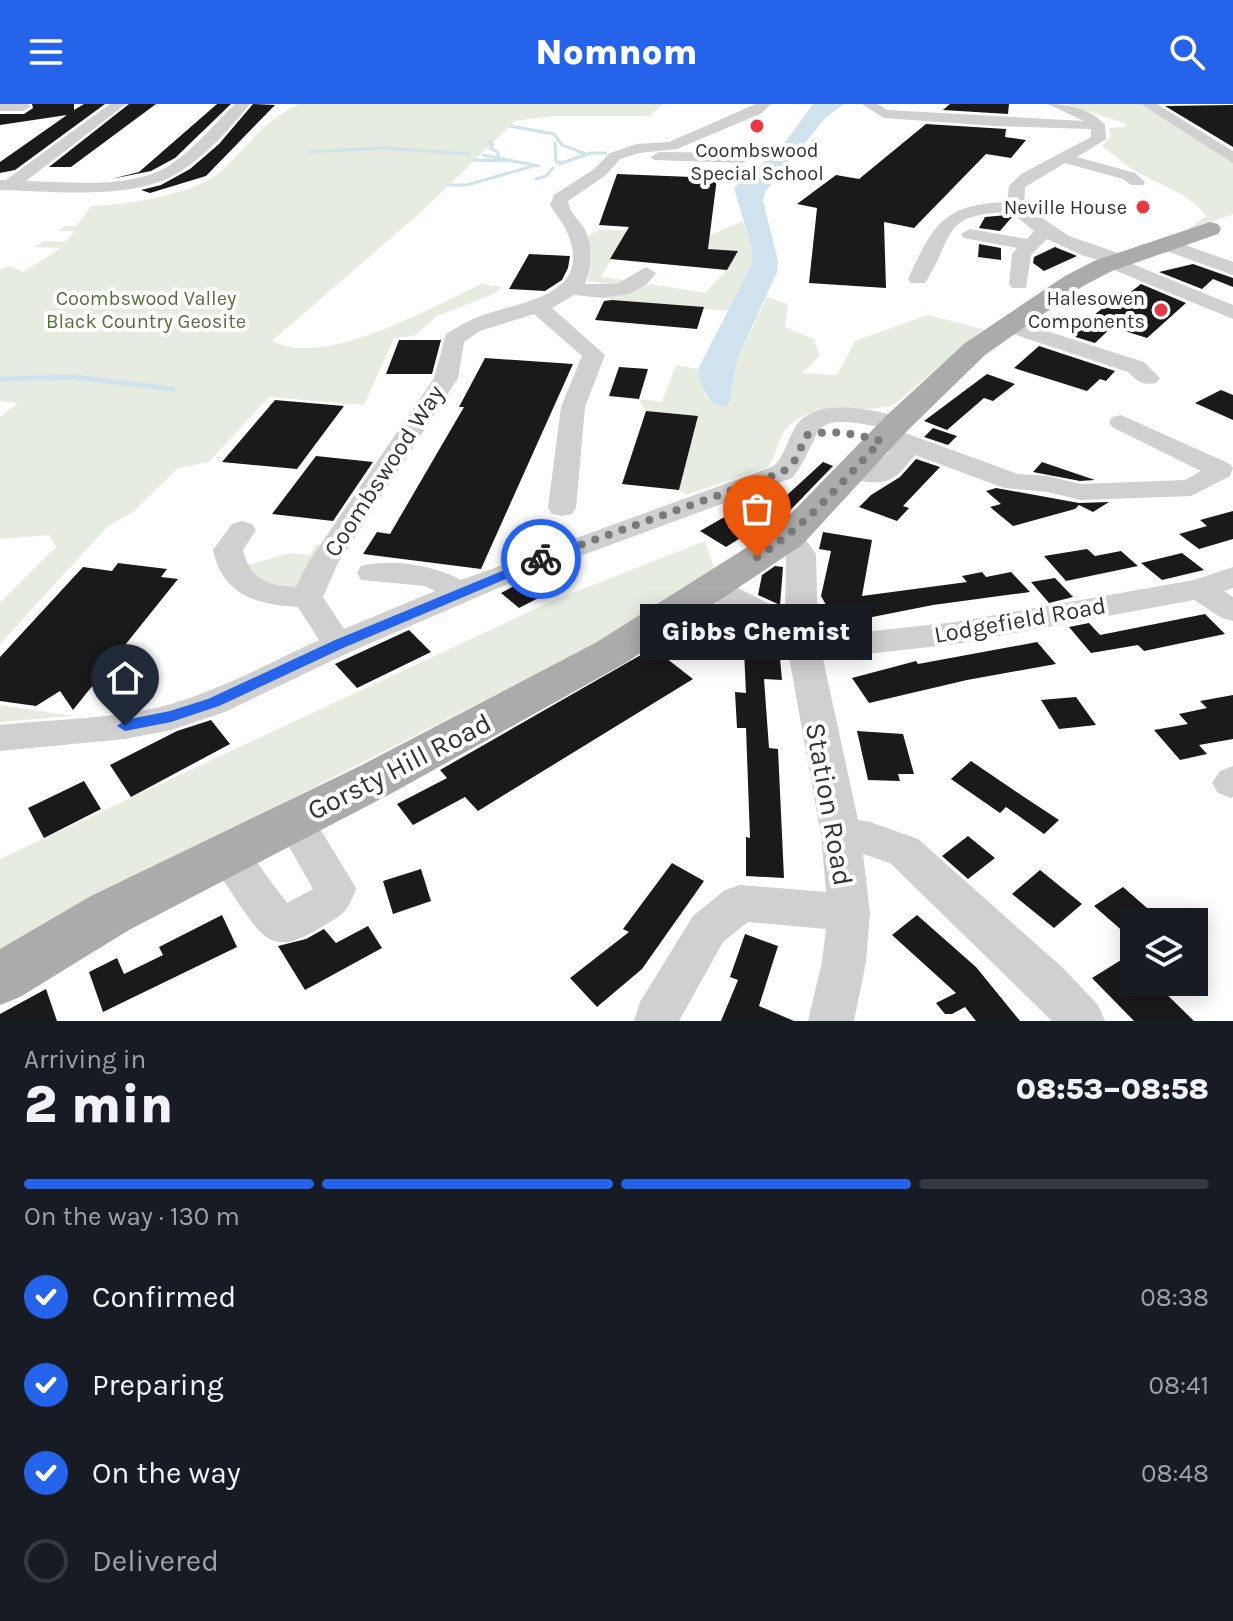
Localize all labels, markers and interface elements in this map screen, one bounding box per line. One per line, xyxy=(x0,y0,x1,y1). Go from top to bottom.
icon: menu xyxy=(24,30,68,74)
icon: search xyxy=(1165,30,1209,74)
text: Nomnom xyxy=(536,31,697,73)
marker: Coombswood Special School xyxy=(748,117,766,135)
place label: Coombswood Special School xyxy=(690,139,824,185)
place label: Neville House xyxy=(1004,196,1127,219)
marker: Neville House xyxy=(1134,198,1152,216)
park label: Coombswood Valley Black Country Geosite xyxy=(46,287,246,333)
place label: Halesowen Components xyxy=(1028,287,1145,333)
marker: Halesowen Components xyxy=(1152,301,1170,319)
street label: Coombswood Way xyxy=(318,380,450,562)
pin xyxy=(723,475,791,557)
icon: bag xyxy=(735,487,779,531)
courier xyxy=(501,519,581,599)
icon: bike xyxy=(519,537,563,581)
street label: Lodgefield Road xyxy=(932,591,1108,649)
callout: Gibbs Chemist xyxy=(641,605,873,661)
text: Gibbs Chemist xyxy=(662,616,850,647)
pin xyxy=(91,644,159,726)
icon: home xyxy=(103,656,147,700)
street label: Gorsty Hill Road xyxy=(302,706,497,827)
street label: Station Road xyxy=(799,720,860,888)
map controls xyxy=(1120,908,1208,996)
button: layers xyxy=(1120,908,1208,996)
text: Arriving in xyxy=(24,1044,146,1075)
text: 08:53–08:58 xyxy=(1016,1071,1209,1107)
text: 2 min xyxy=(24,1074,173,1135)
text: On the way · 130 m xyxy=(24,1201,240,1232)
icon: check xyxy=(24,1275,68,1319)
text: Confirmed xyxy=(92,1279,236,1315)
text: 08:38 xyxy=(1140,1282,1209,1313)
icon: check xyxy=(24,1363,68,1407)
text: Preparing xyxy=(92,1367,224,1403)
text: 08:41 xyxy=(1148,1370,1209,1401)
icon: check xyxy=(24,1451,68,1495)
text: On the way xyxy=(92,1455,241,1491)
text: 08:48 xyxy=(1141,1458,1209,1489)
text: Delivered xyxy=(92,1543,219,1579)

